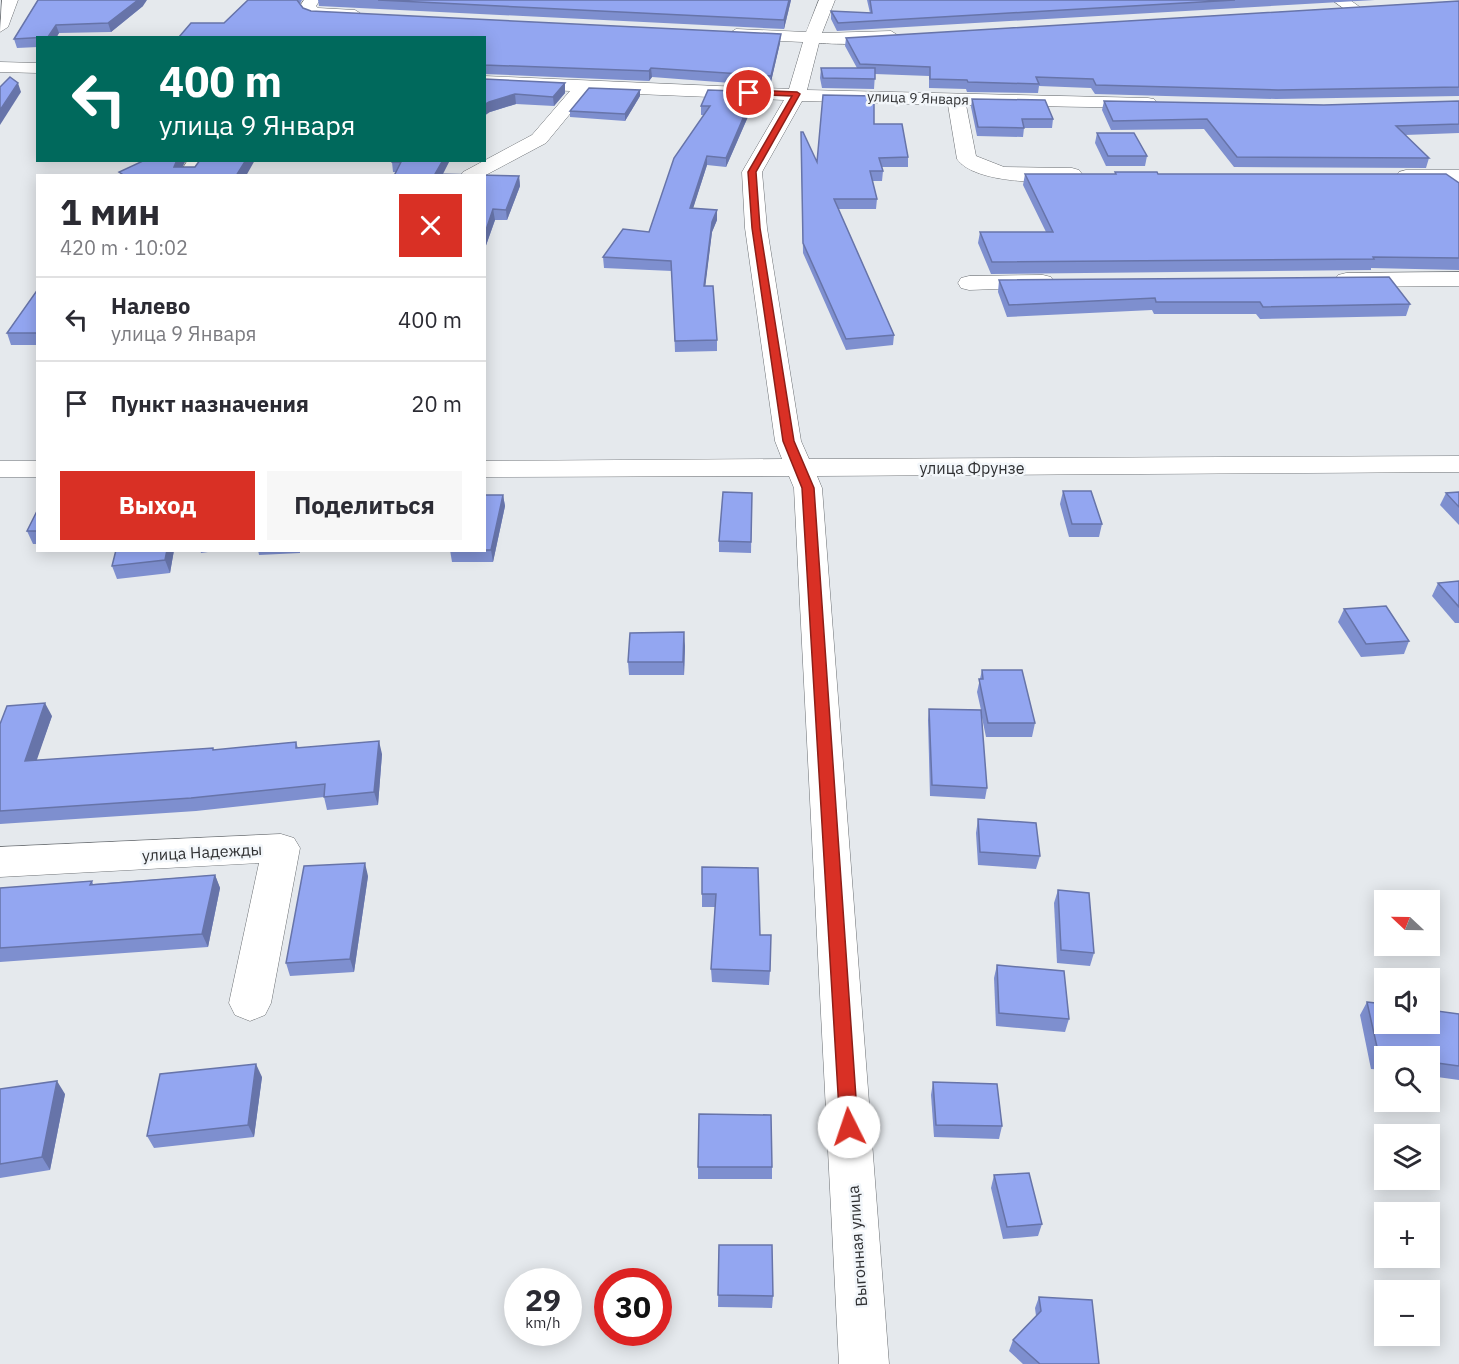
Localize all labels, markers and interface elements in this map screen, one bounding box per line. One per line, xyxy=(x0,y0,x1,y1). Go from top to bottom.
text: 400 m xyxy=(159,54,282,109)
icon: left xyxy=(60,60,138,138)
pin xyxy=(723,67,774,118)
icon: arrive xyxy=(732,76,765,109)
street label: улица 9 Января xyxy=(867,87,969,109)
text: улица 9 Января xyxy=(159,107,355,142)
text: 1 мин xyxy=(60,188,160,235)
button: close xyxy=(399,194,462,257)
text: 420 m · 10:02 xyxy=(60,234,188,261)
text: Налево xyxy=(111,291,190,320)
icon: left xyxy=(60,303,93,336)
text: 400 m xyxy=(398,305,462,334)
text: улица 9 Января xyxy=(111,320,256,347)
icon: arrive xyxy=(60,387,93,420)
text: Пункт назначения xyxy=(111,389,309,418)
text: 20 m xyxy=(411,389,462,418)
street label: улица Фрунзе xyxy=(920,458,1025,478)
button: Выход xyxy=(60,471,255,540)
button: Поделиться xyxy=(267,471,462,540)
street label: улица Надежды xyxy=(141,839,263,865)
north arrow xyxy=(1374,890,1440,956)
map controls xyxy=(1374,890,1440,1346)
button: sound xyxy=(1374,968,1440,1034)
button: search xyxy=(1374,1046,1440,1112)
position arrow xyxy=(817,1095,881,1159)
button: layers xyxy=(1374,1124,1440,1190)
street label: Выгонная улица xyxy=(843,1184,871,1307)
button: + xyxy=(1374,1202,1440,1268)
speed limit sign: 30 xyxy=(594,1268,672,1346)
text: 29 xyxy=(525,1280,561,1319)
button: − xyxy=(1374,1280,1440,1346)
text: km/h xyxy=(525,1313,561,1332)

